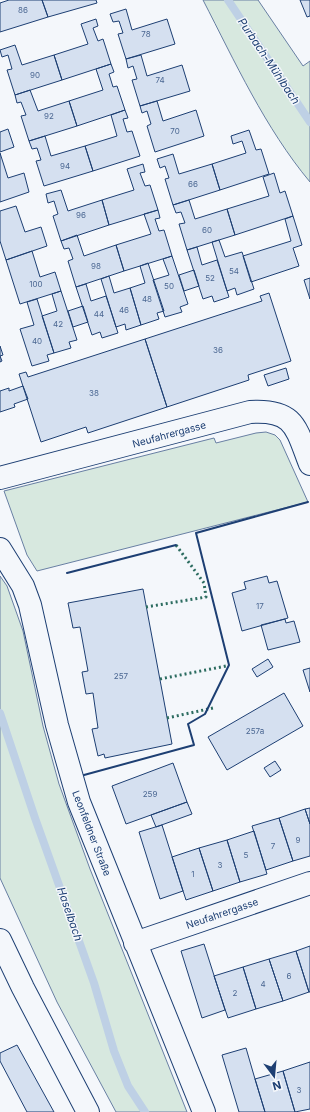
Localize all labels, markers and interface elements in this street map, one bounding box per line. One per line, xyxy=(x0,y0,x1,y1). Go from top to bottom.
house number: 86 xyxy=(18,5,28,15)
water label: Purbach-Mühlbach xyxy=(235,15,303,107)
house number: 78 xyxy=(141,29,151,39)
house number: 90 xyxy=(30,70,40,80)
house number: 74 xyxy=(155,75,165,85)
house number: 92 xyxy=(44,111,54,121)
house number: 70 xyxy=(170,126,180,136)
house number: 94 xyxy=(60,161,70,171)
house number: 66 xyxy=(188,179,198,189)
house number: 96 xyxy=(76,210,86,220)
house number: 60 xyxy=(202,225,212,235)
house number: 98 xyxy=(91,261,101,271)
house number: 54 xyxy=(229,266,239,276)
house number: 52 xyxy=(205,273,215,283)
house number: 100 xyxy=(29,279,43,289)
house number: 50 xyxy=(164,281,174,291)
house number: 48 xyxy=(142,294,152,304)
house number: 46 xyxy=(119,305,129,315)
house number: 44 xyxy=(94,309,104,319)
house number: 42 xyxy=(53,319,63,329)
house number: 40 xyxy=(32,336,42,346)
house number: 36 xyxy=(213,345,223,355)
house number: 38 xyxy=(89,388,99,398)
street label: Neufahrergasse xyxy=(131,418,207,450)
house number: 17 xyxy=(256,601,264,611)
house number: 257 xyxy=(114,671,129,681)
house number: 257a xyxy=(246,726,264,736)
street label: Leonfeldner Straße xyxy=(70,789,114,878)
house number: 259 xyxy=(143,789,157,799)
house number: 9 xyxy=(296,835,301,845)
house number: 7 xyxy=(271,841,276,851)
house number: 5 xyxy=(244,850,249,860)
house number: 3 xyxy=(218,860,223,870)
house number: 1 xyxy=(191,869,195,879)
water label: Haselbach xyxy=(54,885,86,943)
street label: Neufahrergasse xyxy=(184,895,260,931)
house number: 6 xyxy=(287,971,292,981)
house number: 4 xyxy=(260,979,266,989)
house number: 2 xyxy=(233,988,238,998)
north arrow xyxy=(254,1056,294,1096)
text: N xyxy=(271,1078,283,1093)
house number: 3 xyxy=(297,1085,302,1095)

